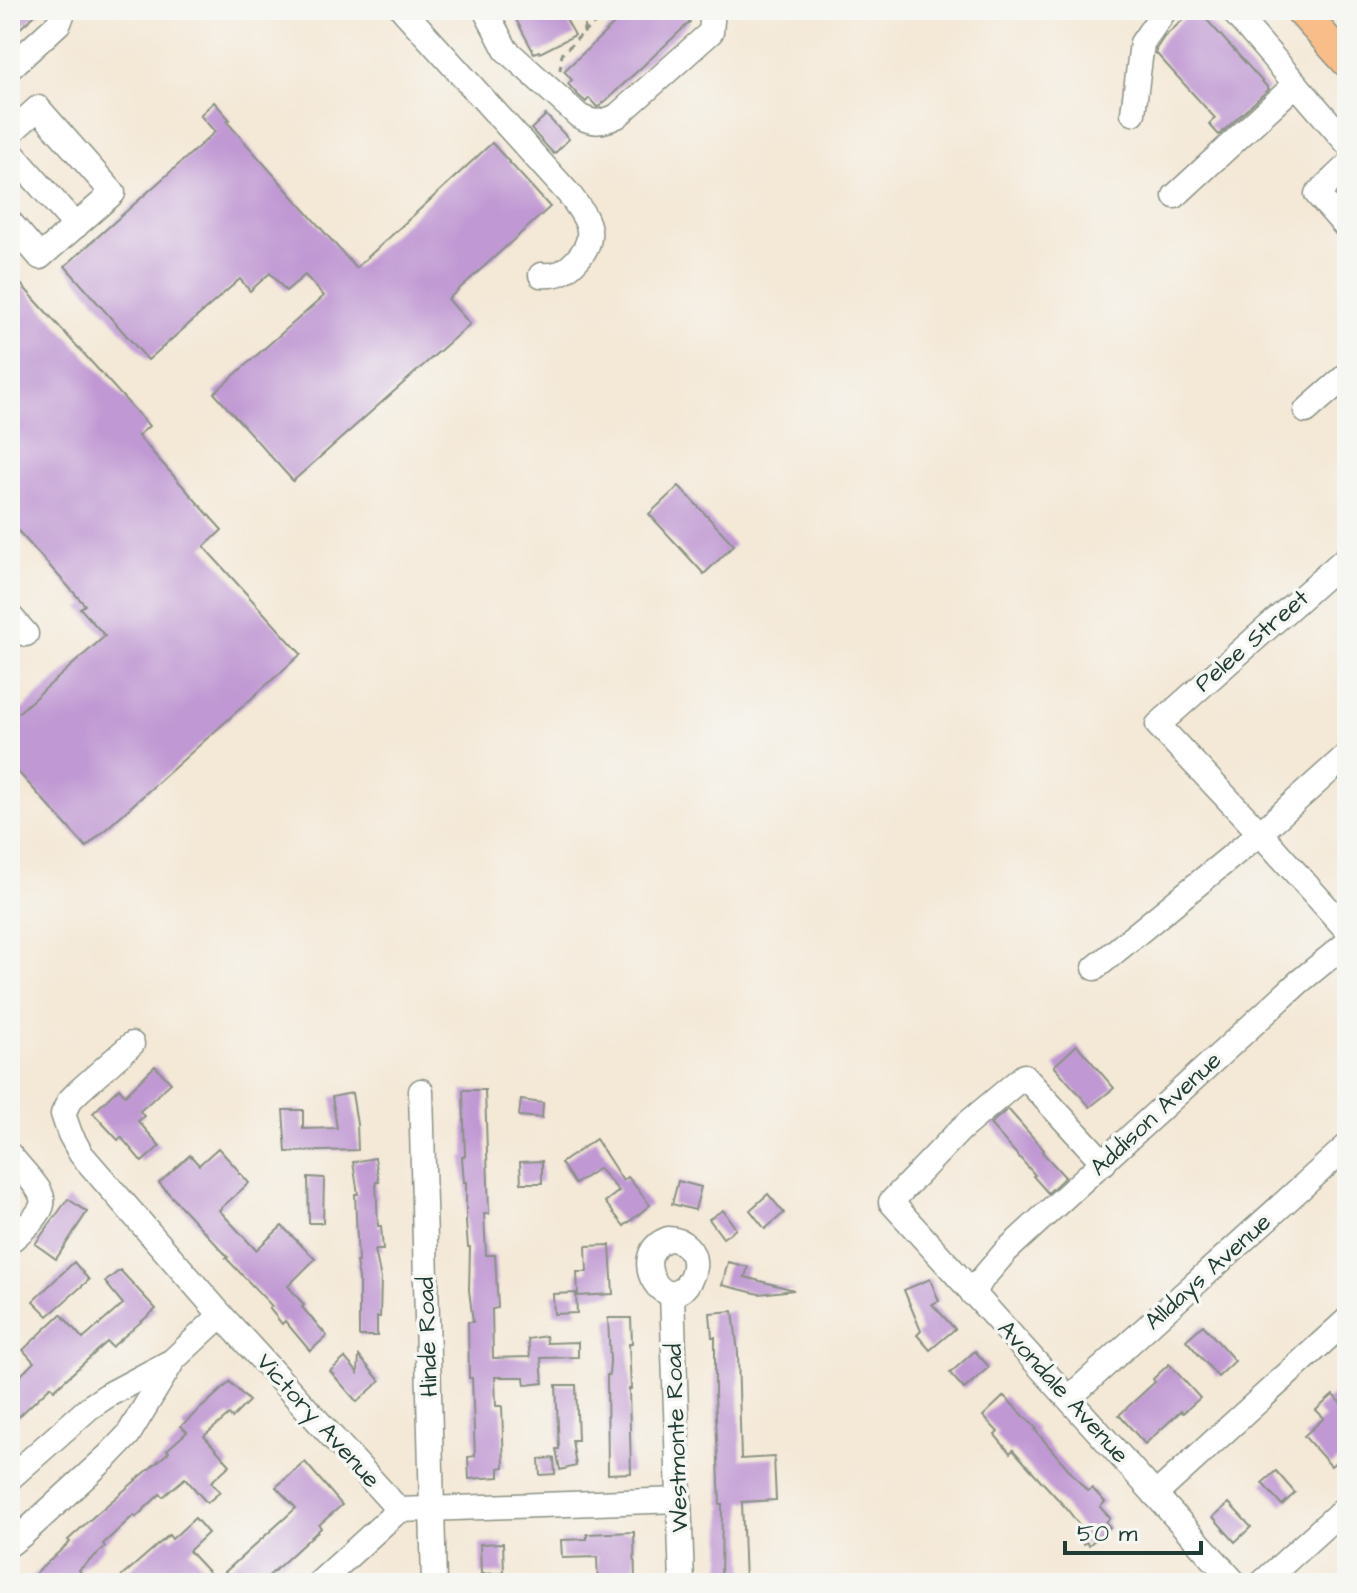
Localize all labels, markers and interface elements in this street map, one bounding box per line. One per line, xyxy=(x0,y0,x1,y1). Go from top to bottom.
street label: Pelee Street xyxy=(1187,582,1317,700)
street label: Addison Avenue xyxy=(1083,1044,1229,1184)
street label: Alldays Avenue xyxy=(1137,1206,1280,1339)
street label: Hinde Road xyxy=(409,1276,447,1398)
street label: Avondale Avenue xyxy=(989,1313,1137,1471)
street label: Westmonte Road xyxy=(657,1343,697,1533)
street label: Victory Avenue xyxy=(247,1346,388,1497)
scale bar xyxy=(1065,1505,1201,1555)
text: 50 m xyxy=(1077,1517,1138,1551)

